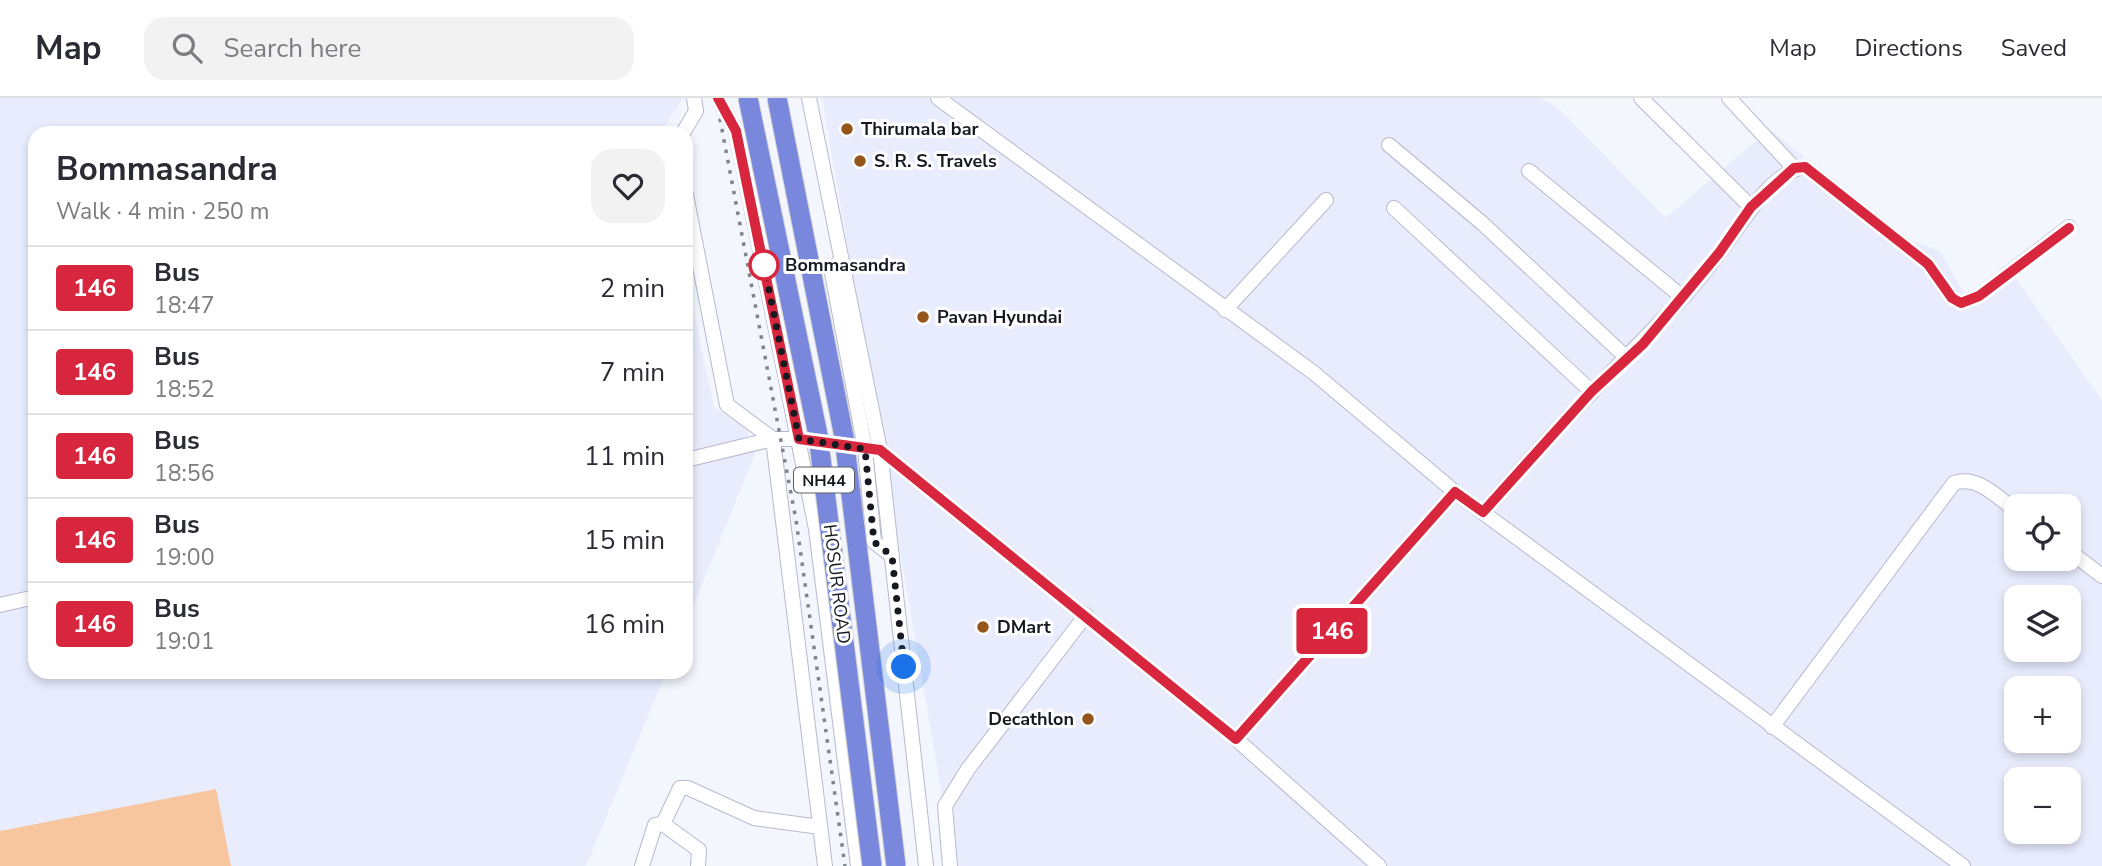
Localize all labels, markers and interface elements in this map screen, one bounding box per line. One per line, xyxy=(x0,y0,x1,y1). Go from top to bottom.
search box xyxy=(144,17,634,80)
text: Map xyxy=(35,26,102,71)
icon: search xyxy=(168,29,206,67)
text: Search here xyxy=(224,31,361,66)
text: Map xyxy=(1769,32,1816,64)
text: Directions xyxy=(1854,32,1963,64)
text: Saved xyxy=(2001,32,2067,64)
place label: Thirumala bar xyxy=(861,117,979,141)
marker: Thirumala bar xyxy=(839,121,855,137)
text: Bommasandra xyxy=(56,147,278,192)
button: heart xyxy=(591,149,665,223)
place label: S. R. S. Travels xyxy=(874,149,997,173)
marker: S. R. S. Travels xyxy=(852,153,868,169)
text: Walk · 4 min · 250 m xyxy=(56,196,269,227)
marker: Bommasandra xyxy=(749,250,779,280)
place label: Bommasandra xyxy=(785,253,906,277)
text: Bus xyxy=(154,255,200,290)
text: 2 min xyxy=(600,271,665,306)
text: 146 xyxy=(73,272,116,304)
text: 18:47 xyxy=(154,290,214,321)
place label: Pavan Hyundai xyxy=(937,305,1062,329)
marker: Pavan Hyundai xyxy=(915,309,931,325)
text: Bus xyxy=(154,339,200,374)
text: 7 min xyxy=(600,355,665,390)
text: 146 xyxy=(73,356,116,388)
text: 18:52 xyxy=(154,374,214,405)
text: Bus xyxy=(154,423,200,458)
text: 11 min xyxy=(584,439,665,474)
text: 146 xyxy=(73,440,116,472)
text: 18:56 xyxy=(154,458,214,489)
road number: NH44 xyxy=(794,468,854,492)
map controls xyxy=(2004,494,2081,844)
button: locate xyxy=(2004,494,2081,571)
text: Bus xyxy=(154,507,200,542)
text: 15 min xyxy=(584,523,665,558)
street label: HOSUR ROAD xyxy=(818,523,856,645)
text: 146 xyxy=(73,524,116,556)
text: 19:00 xyxy=(154,542,214,573)
button: layers xyxy=(2004,585,2081,662)
text: Bus xyxy=(154,591,200,626)
text: 16 min xyxy=(584,607,665,642)
text: 146 xyxy=(73,608,116,640)
line badge: 146 xyxy=(1292,608,1372,654)
place label: DMart xyxy=(997,615,1051,639)
text: 146 xyxy=(1310,615,1354,647)
marker: DMart xyxy=(975,619,991,635)
text: 19:01 xyxy=(154,626,214,657)
your location xyxy=(886,649,921,684)
button: + xyxy=(2004,676,2081,753)
place label: Decathlon xyxy=(988,707,1074,731)
marker: Decathlon xyxy=(1080,711,1096,727)
button: − xyxy=(2004,767,2081,844)

